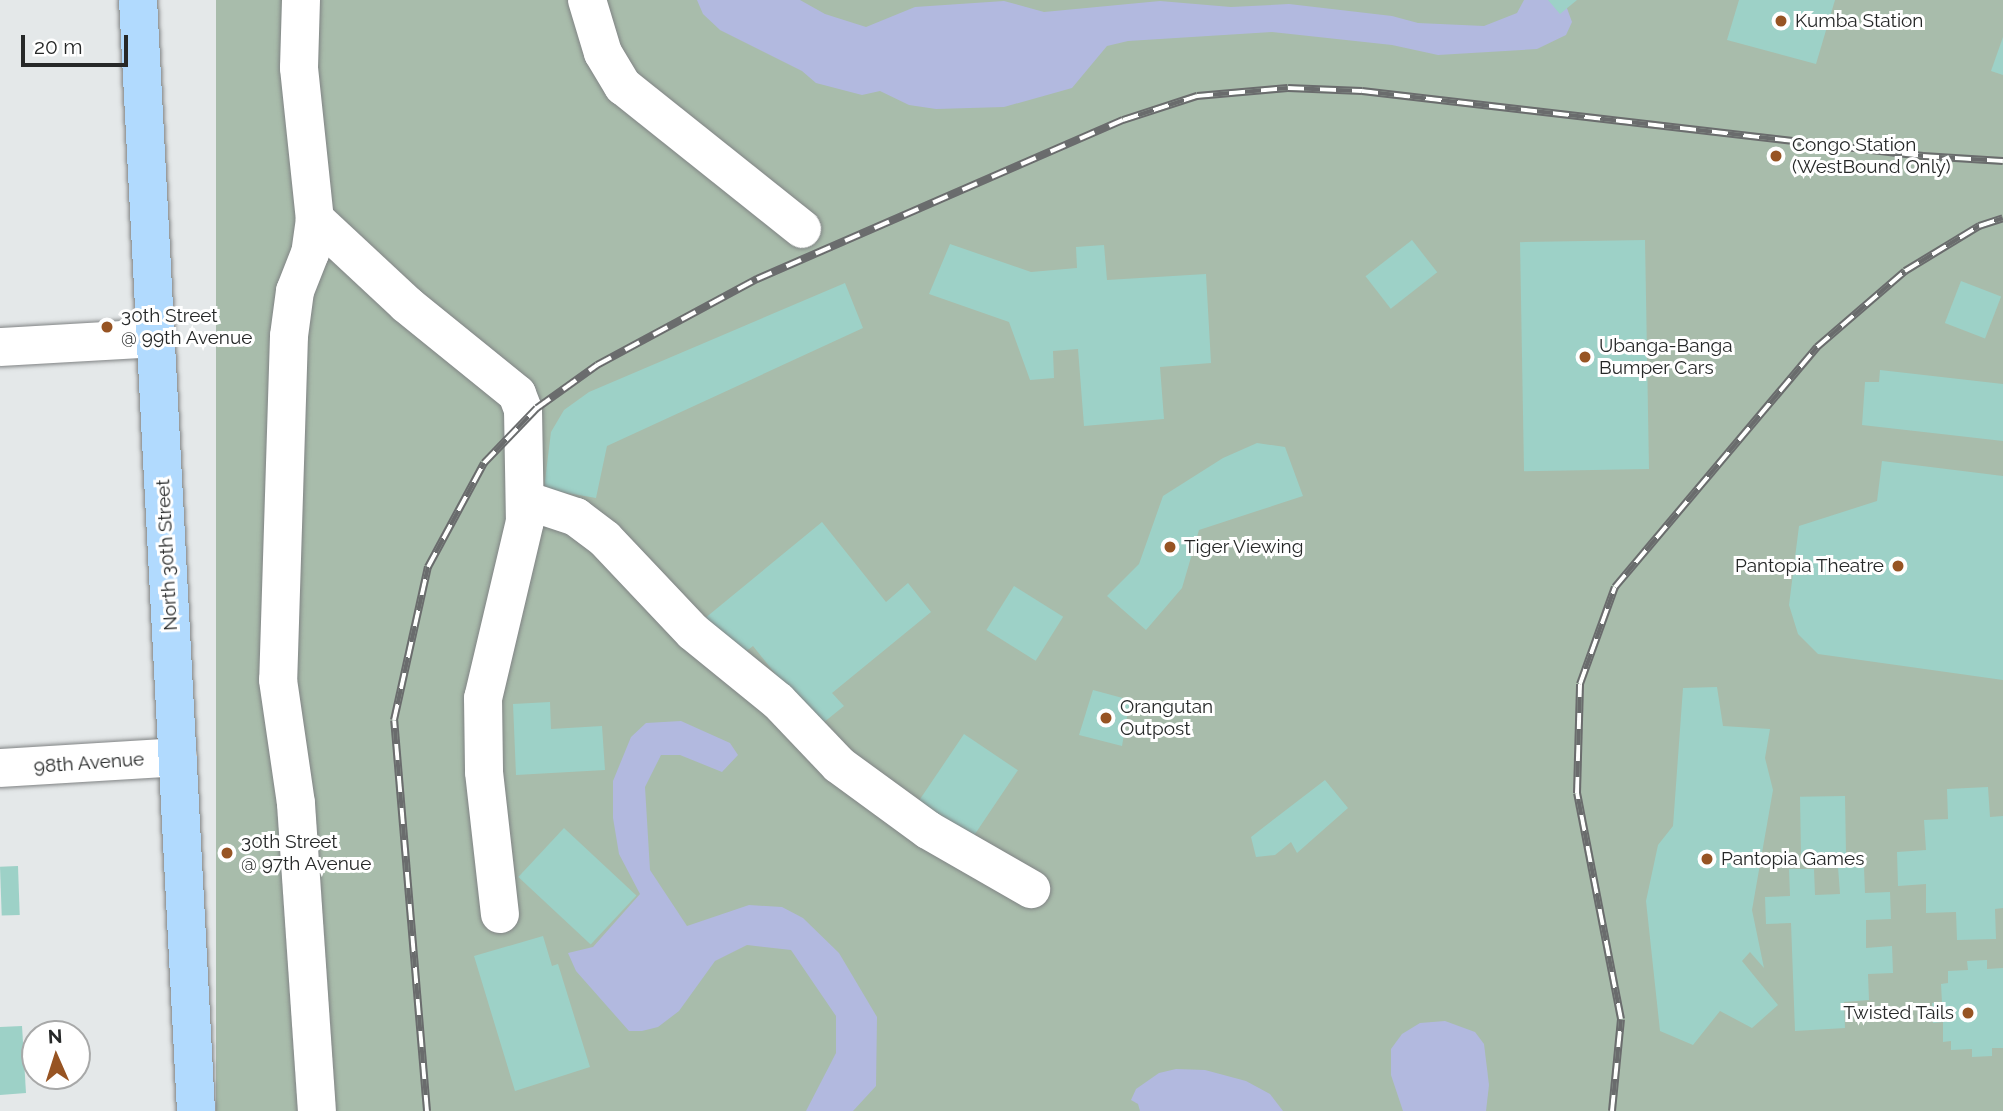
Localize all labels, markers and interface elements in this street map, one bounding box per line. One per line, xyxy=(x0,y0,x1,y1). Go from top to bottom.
place label: Kumba Station xyxy=(1795,10,1923,32)
marker: Kumba Station xyxy=(1773,13,1789,29)
scale bar xyxy=(24,21,131,65)
text: 20 m xyxy=(34,34,82,59)
place label: Congo Station (WestBound Only) xyxy=(1792,134,1951,178)
marker: Congo Station (WestBound Only) xyxy=(1766,146,1786,166)
place label: 30th Street @ 99th Avenue xyxy=(121,305,253,349)
marker: 30th Street @ 99th Avenue xyxy=(99,319,115,335)
place label: Ubanga-Banga Bumper Cars xyxy=(1599,335,1733,379)
marker: Ubanga-Banga Bumper Cars xyxy=(1577,349,1593,365)
street label: North 30th Street xyxy=(152,479,182,631)
place label: Tiger Viewing xyxy=(1184,536,1304,558)
marker: Tiger Viewing xyxy=(1162,539,1178,555)
place label: Pantopia Theatre xyxy=(1734,555,1884,577)
marker: Pantopia Theatre xyxy=(1890,558,1906,574)
place label: Orangutan Outpost xyxy=(1120,696,1213,740)
marker: Orangutan Outpost xyxy=(1098,710,1114,726)
street label: 98th Avenue xyxy=(33,748,145,778)
place label: 30th Street @ 97th Avenue xyxy=(241,831,372,875)
marker: 30th Street @ 97th Avenue xyxy=(219,845,235,861)
place label: Pantopia Games xyxy=(1721,848,1864,870)
marker: Pantopia Games xyxy=(1699,851,1715,867)
place label: Twisted Tails xyxy=(1843,1002,1954,1024)
marker: Twisted Tails xyxy=(1960,1005,1976,1021)
north arrow xyxy=(21,1020,91,1090)
text: N xyxy=(47,1025,63,1047)

